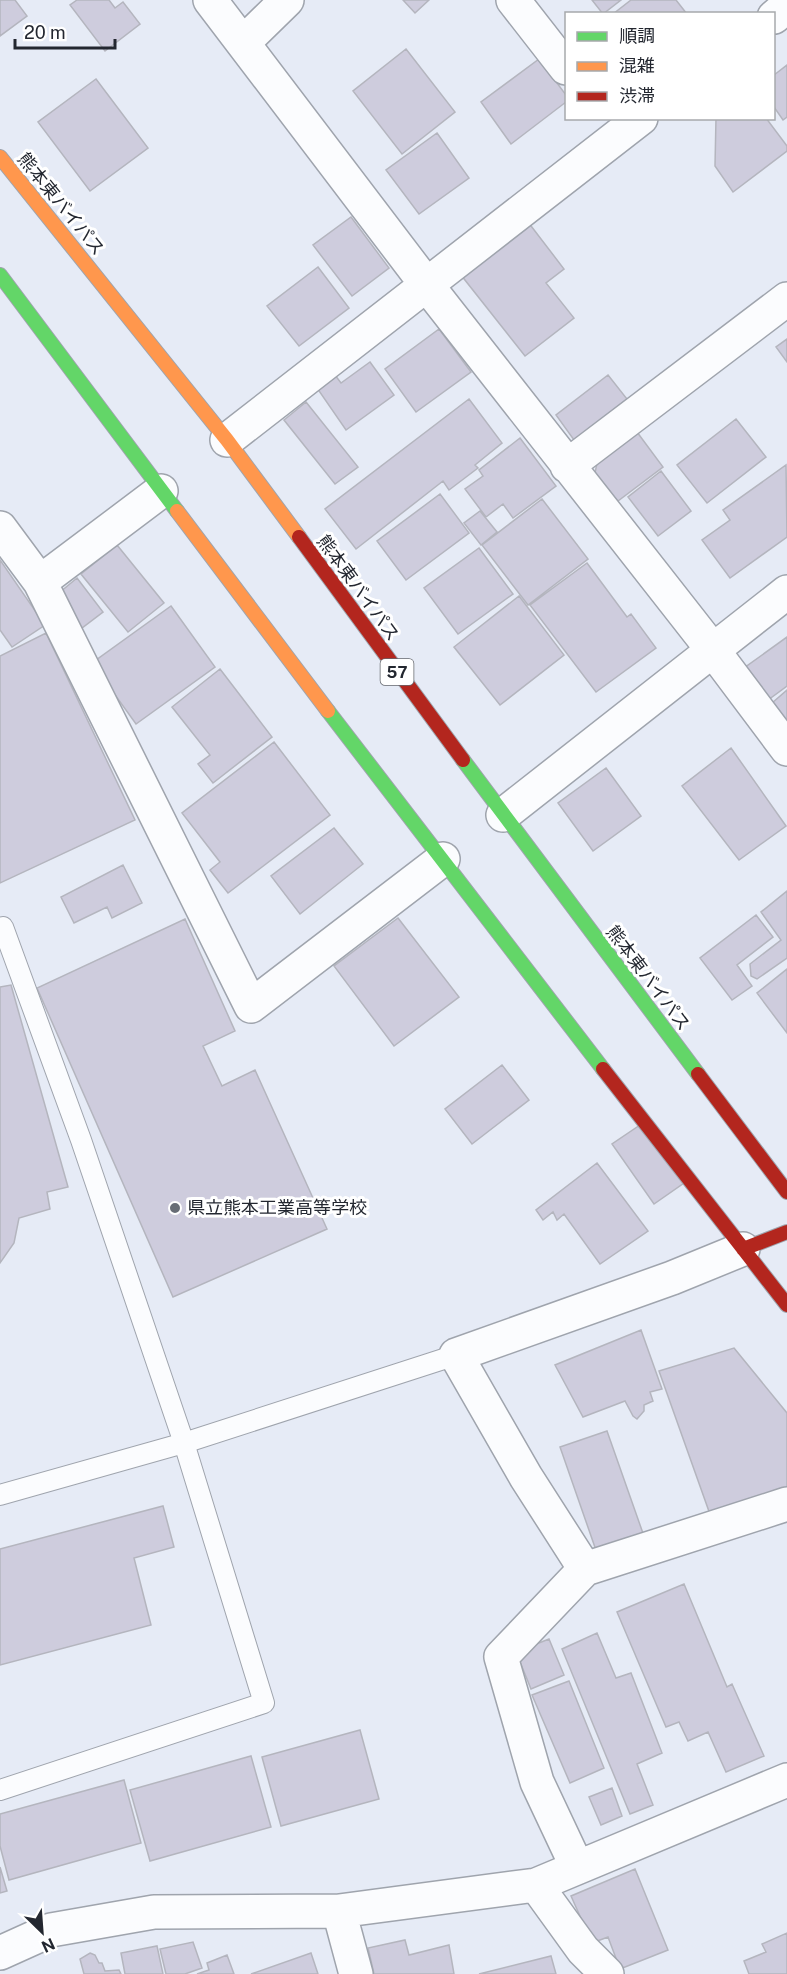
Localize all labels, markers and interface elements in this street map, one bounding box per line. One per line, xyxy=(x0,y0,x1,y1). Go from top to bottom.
scale bar xyxy=(15,12,116,50)
legend xyxy=(565,12,775,120)
text: 20 m xyxy=(24,22,66,43)
text: 順調 xyxy=(619,25,655,46)
text: 混雑 xyxy=(619,55,655,76)
text: 渋滞 xyxy=(619,85,655,106)
street label: 熊本東バイパス xyxy=(14,148,109,259)
street label: 熊本東バイパス xyxy=(313,531,404,645)
road number: 57 xyxy=(380,659,414,685)
street label: 熊本東バイパス xyxy=(602,921,695,1034)
place label: 県立熊本工業高等学校 xyxy=(187,1197,367,1218)
marker: 県立熊本工業高等学校 xyxy=(168,1201,182,1215)
north arrow xyxy=(12,1902,72,1962)
text: N xyxy=(38,1934,58,1956)

